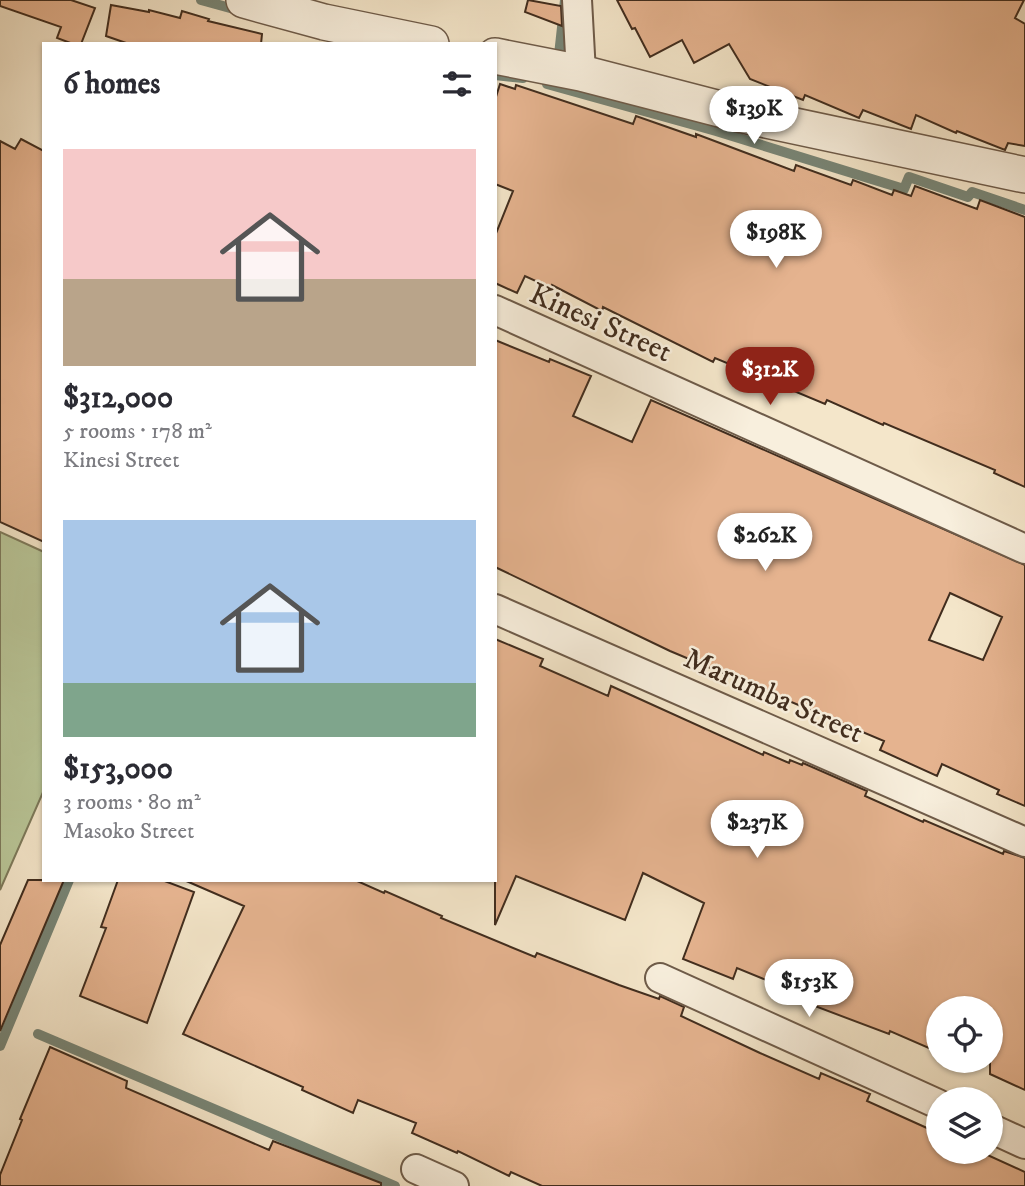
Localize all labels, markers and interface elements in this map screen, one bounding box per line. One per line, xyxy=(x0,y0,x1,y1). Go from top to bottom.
icon: filters xyxy=(438,65,476,103)
text: 6 homes xyxy=(63,66,160,103)
pin: $139K xyxy=(705,86,803,146)
text: $139K xyxy=(725,94,783,123)
icon: home xyxy=(207,194,333,320)
pin: $198K xyxy=(727,210,825,270)
text: $198K xyxy=(746,218,806,247)
street label: Kinesi Street xyxy=(523,276,677,371)
pin: $312K xyxy=(721,348,819,407)
text: $312K xyxy=(741,355,799,384)
text: $312,000 xyxy=(63,380,173,417)
text: 5 rooms · 178 m² xyxy=(63,417,212,446)
text: Kinesi Street xyxy=(63,446,180,475)
pin: $262K xyxy=(716,514,814,573)
text: $262K xyxy=(733,521,797,550)
icon: home xyxy=(207,565,333,691)
street label: Marumba Street xyxy=(678,640,869,752)
text: $153,000 xyxy=(63,751,173,788)
text: 3 rooms · 80 m² xyxy=(63,788,201,817)
pin: $237K xyxy=(708,800,806,860)
text: $237K xyxy=(727,808,787,837)
text: Masoko Street xyxy=(63,817,194,846)
pin: $153K xyxy=(760,960,858,1019)
text: $153K xyxy=(780,967,838,996)
map controls xyxy=(926,996,1003,1164)
button: locate xyxy=(926,996,1003,1073)
button: layers xyxy=(926,1087,1003,1164)

